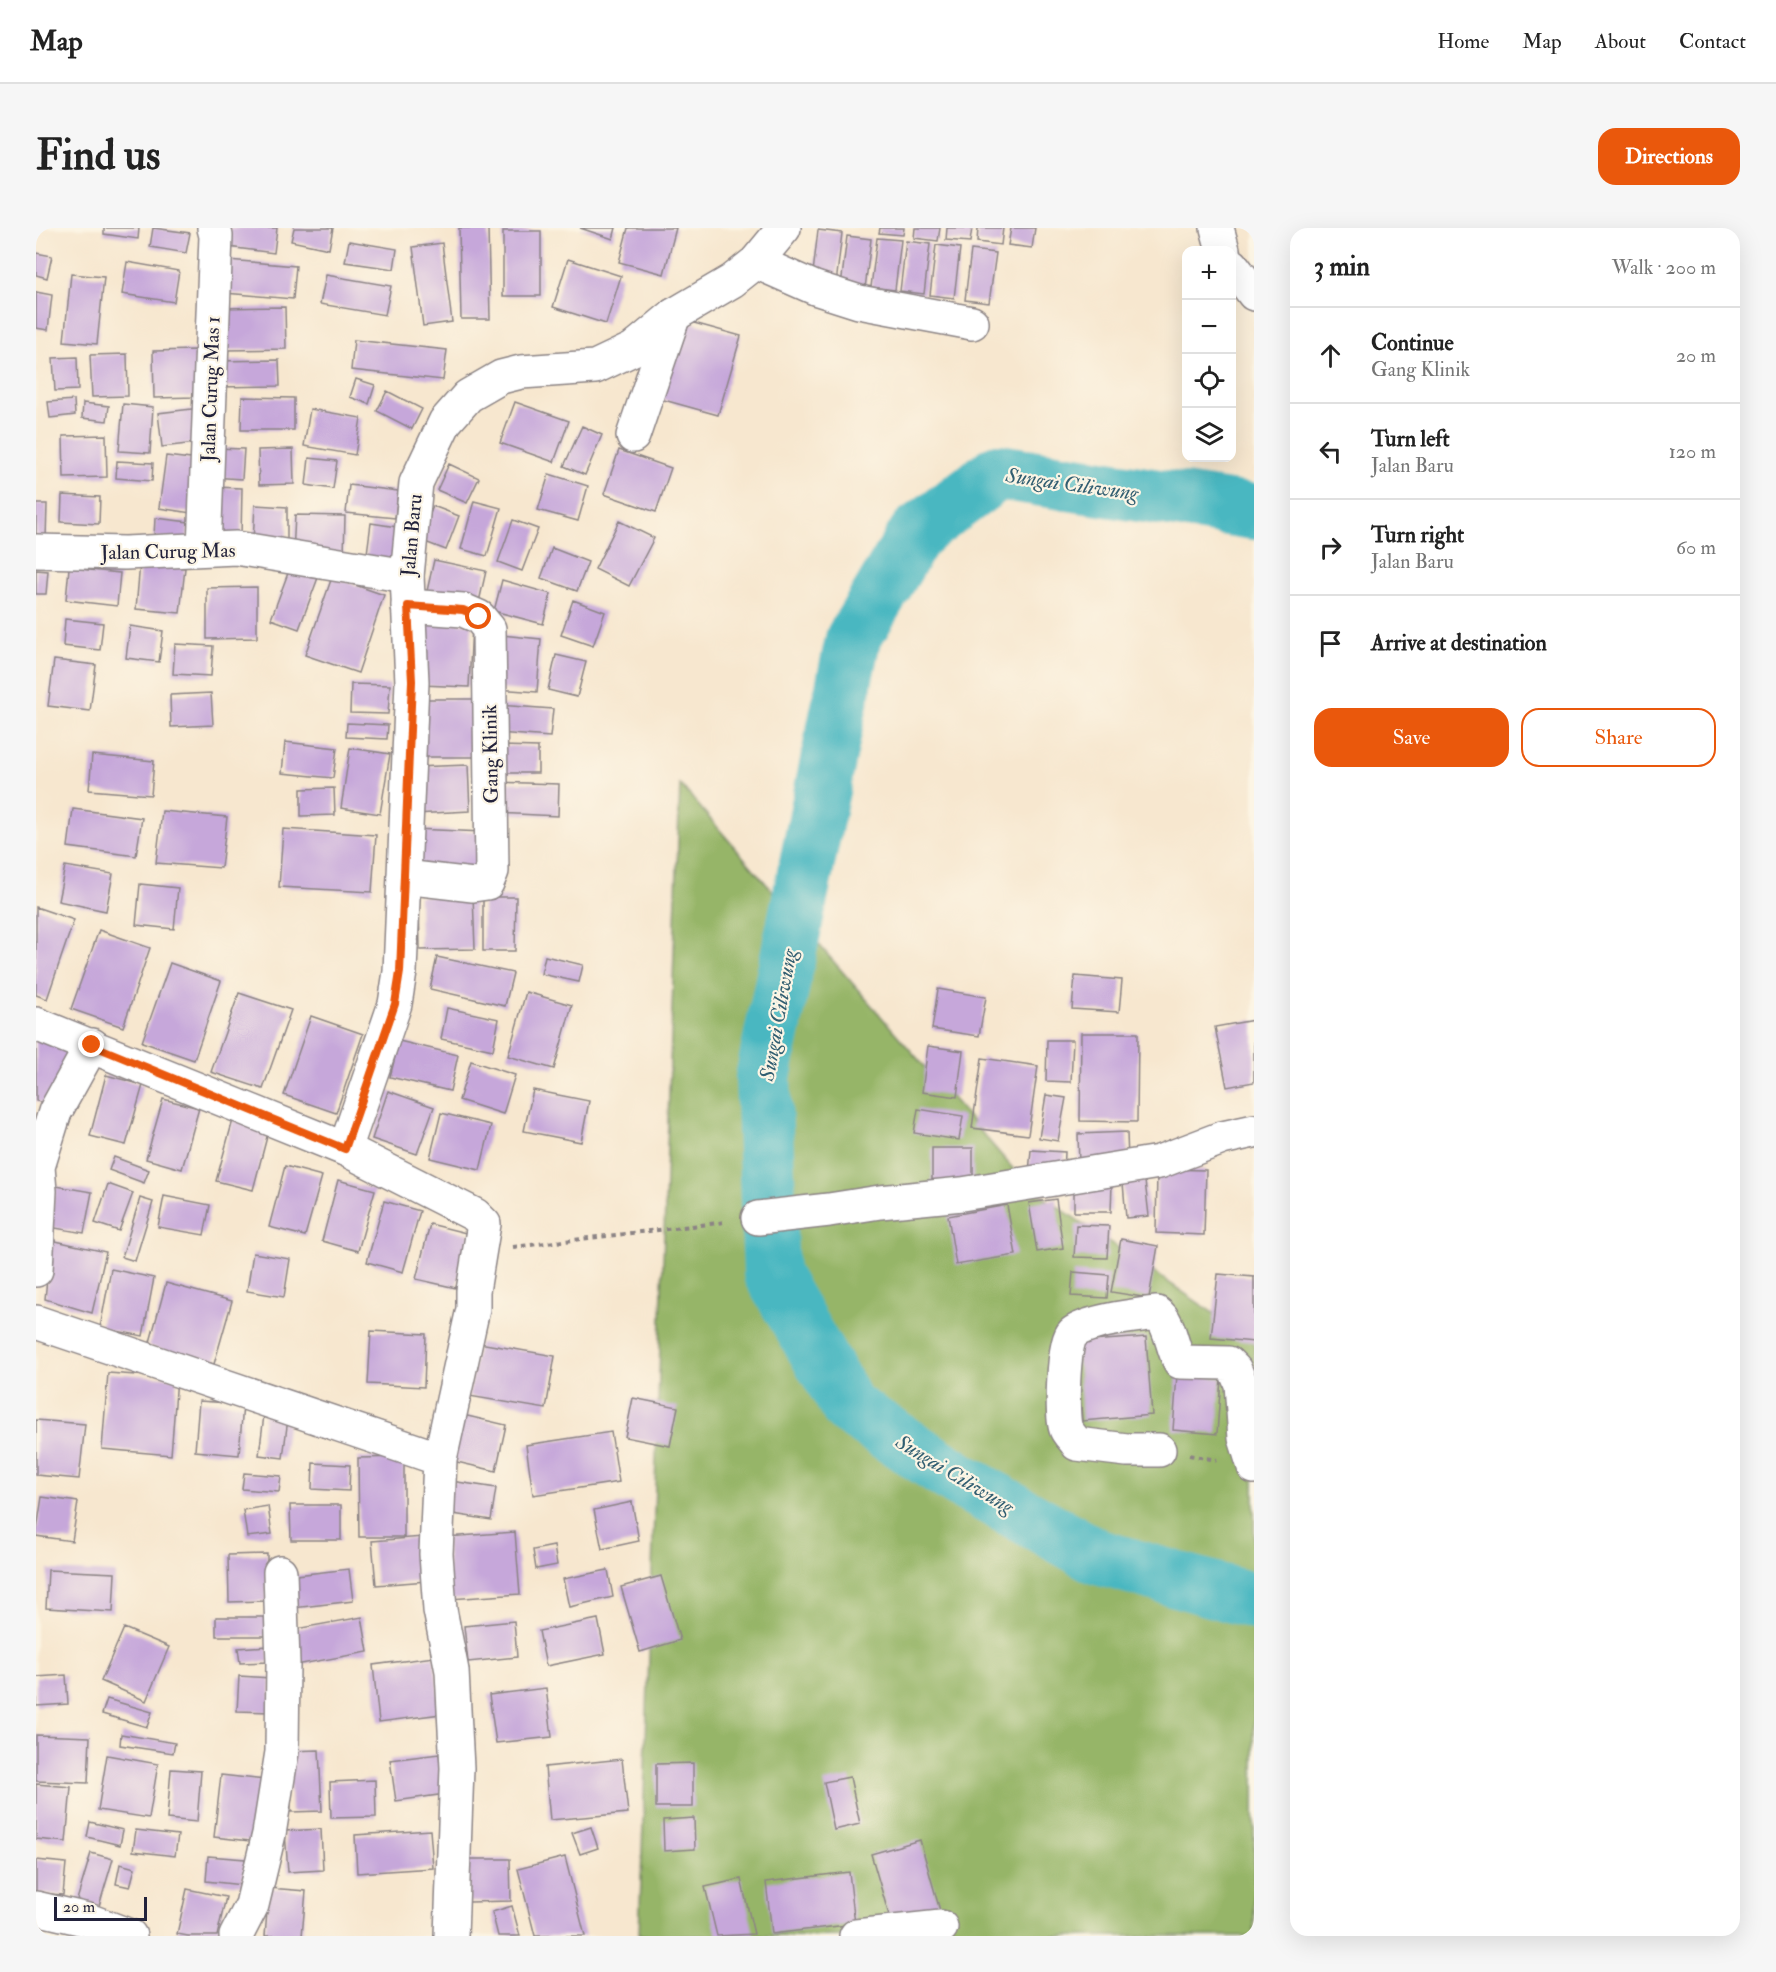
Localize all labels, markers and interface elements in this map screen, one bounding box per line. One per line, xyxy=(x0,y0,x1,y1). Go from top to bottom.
text: Map xyxy=(30,24,83,59)
text: Home xyxy=(1437,28,1489,55)
text: Map xyxy=(1522,28,1562,55)
text: About xyxy=(1595,28,1646,55)
text: Contact xyxy=(1679,28,1746,55)
button: Directions xyxy=(1598,128,1740,185)
text: Find us xyxy=(36,130,160,182)
map controls xyxy=(1182,246,1236,462)
button: + xyxy=(1182,246,1236,300)
text: 3 min xyxy=(1314,251,1370,283)
text: Walk · 200 m xyxy=(1612,255,1716,280)
button: − xyxy=(1182,300,1236,354)
street label: Jalan Curug Mas 1 xyxy=(195,316,226,463)
text: Continue xyxy=(1371,329,1454,357)
icon: ahead xyxy=(1314,339,1347,372)
text: 20 m xyxy=(1676,343,1716,368)
button: locate xyxy=(1182,354,1236,408)
text: Gang Klinik xyxy=(1371,357,1470,382)
button: layers xyxy=(1182,408,1236,462)
text: Turn left xyxy=(1371,425,1450,453)
icon: left xyxy=(1314,435,1347,468)
text: 120 m xyxy=(1669,439,1716,464)
text: Jalan Baru xyxy=(1371,453,1454,478)
water label: Sungai Ciliwung xyxy=(1003,462,1141,507)
street label: Jalan Baru xyxy=(395,493,428,578)
text: Turn right xyxy=(1371,521,1464,549)
icon: right xyxy=(1314,531,1347,564)
text: 60 m xyxy=(1676,535,1716,560)
street label: Jalan Curug Mas xyxy=(99,538,236,565)
text: Jalan Baru xyxy=(1371,549,1454,574)
route start xyxy=(465,603,491,629)
icon: arrive xyxy=(1314,627,1347,660)
text: Arrive at destination xyxy=(1371,629,1547,657)
street label: Gang Klinik xyxy=(477,704,504,804)
button: Save xyxy=(1314,708,1509,767)
button: Share xyxy=(1521,708,1716,767)
water label: Sungai Ciliwung xyxy=(753,946,804,1084)
route end xyxy=(78,1031,104,1057)
water label: Sungai Ciliwung xyxy=(890,1428,1020,1521)
scale bar xyxy=(54,1894,147,1922)
text: 20 m xyxy=(63,1897,95,1917)

